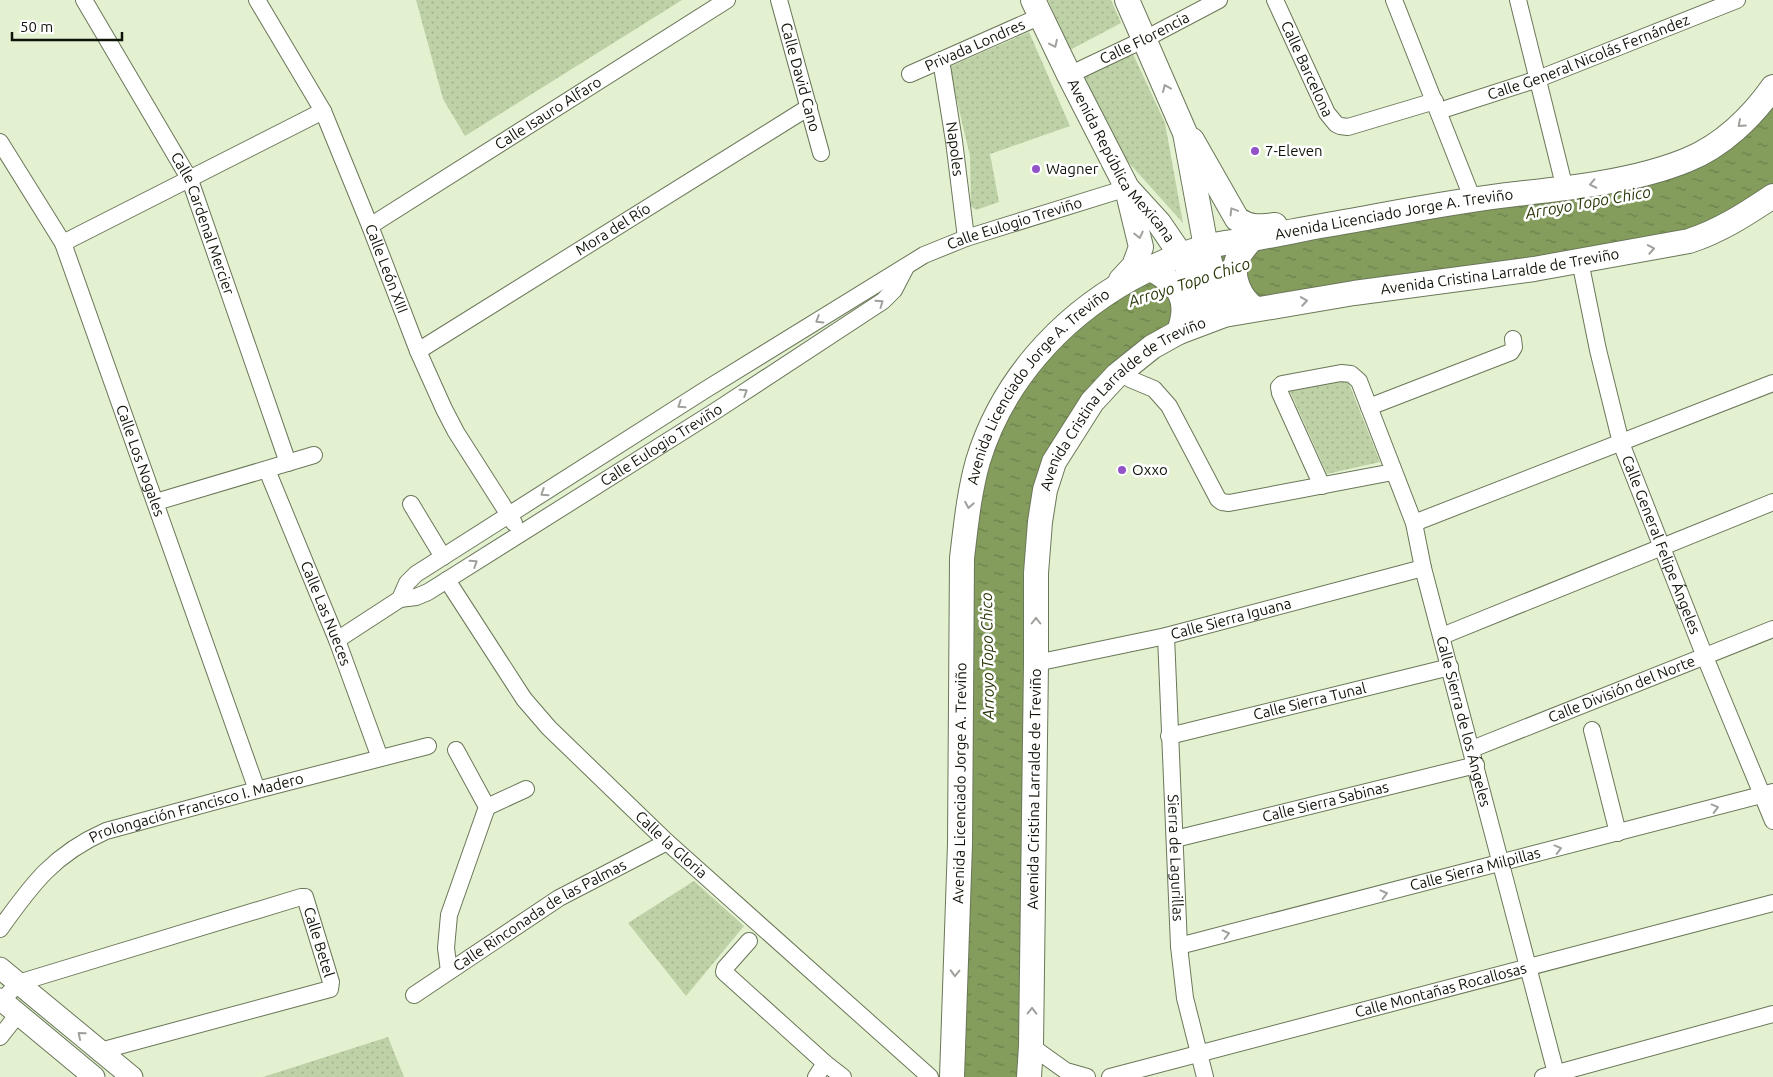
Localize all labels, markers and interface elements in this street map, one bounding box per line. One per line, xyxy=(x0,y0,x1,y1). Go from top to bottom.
street label: Calle Florencia xyxy=(1097,8,1192,67)
scale bar xyxy=(12,10,122,42)
street label: Calle General Nicolás Fernández xyxy=(1485,11,1692,103)
street label: Privada Londres xyxy=(922,15,1027,74)
text: 50 m xyxy=(20,18,53,35)
street label: Calle Barcelona xyxy=(1278,18,1337,119)
street label: Calle David Cano xyxy=(778,21,824,133)
one-way arrow xyxy=(1048,39,1058,48)
street label: Calle Isauro Alfaro xyxy=(492,73,604,153)
street label: Avenida República Mexicana xyxy=(1064,76,1179,245)
one-way arrow xyxy=(1161,85,1171,93)
one-way arrow xyxy=(1737,118,1746,127)
street label: Napoles xyxy=(943,120,967,177)
place label: 7-Eleven xyxy=(1265,142,1323,159)
marker: 7-Eleven xyxy=(1249,145,1261,157)
street label: Calle Cardenal Mercier xyxy=(168,149,238,297)
place label: Wagner xyxy=(1046,160,1099,177)
marker: Wagner xyxy=(1030,163,1042,175)
one-way arrow xyxy=(1589,178,1597,189)
water label: Arroyo Topo Chico xyxy=(1523,182,1652,222)
street label: Avenida Licenciado Jorge A. Treviño xyxy=(1273,185,1514,243)
street label: Calle Eulogio Treviño xyxy=(944,194,1084,253)
street label: Mora del Río xyxy=(572,199,653,258)
one-way arrow xyxy=(1229,207,1239,216)
street label: Calle León XIII xyxy=(362,221,412,315)
one-way arrow xyxy=(1133,230,1143,239)
one-way arrow xyxy=(1646,244,1655,254)
street label: Avenida Cristina Larralde de Treviño xyxy=(1379,245,1621,297)
water label: Arroyo Topo Chico xyxy=(1125,254,1252,310)
street label: Avenida Licenciado Jorge A. Treviño xyxy=(964,285,1112,486)
one-way arrow xyxy=(1301,296,1309,307)
one-way arrow xyxy=(874,300,884,309)
one-way arrow xyxy=(816,313,825,323)
street label: Avenida Cristina Larralde de Treviño xyxy=(1036,314,1208,493)
one-way arrow xyxy=(739,389,748,398)
one-way arrow xyxy=(678,399,687,409)
street label: Calle Eulogio Treviño xyxy=(597,400,725,489)
street label: Calle Los Nogales xyxy=(113,402,168,519)
street label: Calle General Felipe Ángeles xyxy=(1619,453,1704,636)
place label: Oxxo xyxy=(1132,461,1168,478)
marker: Oxxo xyxy=(1116,464,1128,476)
one-way arrow xyxy=(541,487,550,496)
one-way arrow xyxy=(964,500,974,509)
street label: Calle Las Nueces xyxy=(297,558,355,668)
one-way arrow xyxy=(468,560,478,569)
water label: Arroyo Topo Chico xyxy=(977,592,997,721)
street label: Calle Sierra Iguana xyxy=(1169,594,1293,642)
one-way arrow xyxy=(1031,617,1041,624)
street label: Calle Sierra de los Ángeles xyxy=(1433,634,1495,809)
street label: Calle División del Norte xyxy=(1546,652,1697,726)
street label: Avenida Licenciado Jorge A. Treviño xyxy=(949,662,969,904)
street label: Avenida Cristina Larralde de Treviño xyxy=(1024,668,1044,910)
street label: Calle Sierra Tunal xyxy=(1252,679,1368,723)
street label: Prolongación Francisco I. Madero xyxy=(86,769,305,846)
street label: Calle Sierra Sabinas xyxy=(1260,778,1390,825)
street label: Sierra de Lagurillas xyxy=(1165,794,1187,922)
one-way arrow xyxy=(1710,803,1719,813)
street label: Calle la Gloria xyxy=(632,807,711,882)
street label: Calle Sierra Milpillas xyxy=(1408,844,1542,894)
one-way arrow xyxy=(1553,844,1561,854)
street label: Calle Rinconada de las Palmas xyxy=(450,856,629,974)
one-way arrow xyxy=(1379,889,1388,900)
street label: Calle Betel xyxy=(301,905,338,979)
one-way arrow xyxy=(1222,929,1231,940)
street label: Calle Montañas Rocallosas xyxy=(1353,959,1528,1020)
one-way arrow xyxy=(950,969,961,977)
one-way arrow xyxy=(1026,1007,1037,1015)
one-way arrow xyxy=(78,1032,87,1040)

